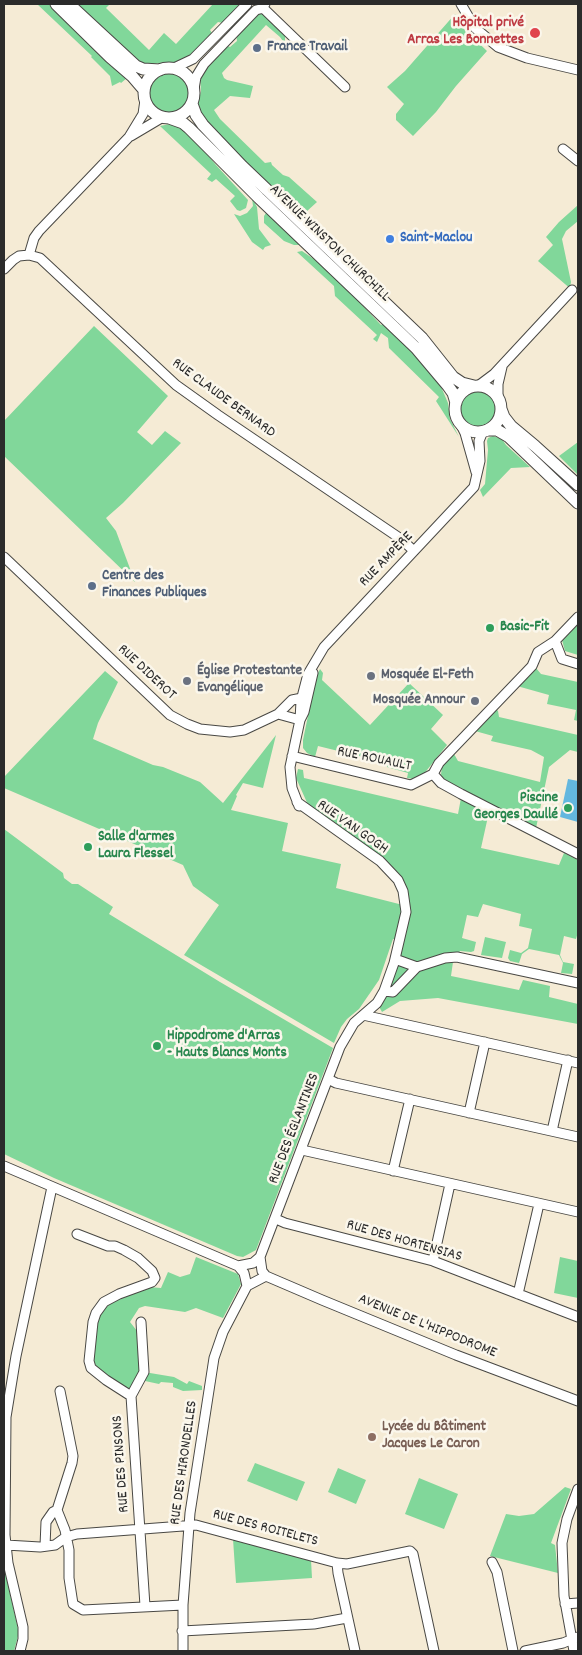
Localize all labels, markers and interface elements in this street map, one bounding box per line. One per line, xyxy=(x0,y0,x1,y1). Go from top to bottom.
place label: Hôpital privé Arras Les Bonnettes xyxy=(407,15,524,50)
marker: Hôpital privé Arras Les Bonnettes xyxy=(528,26,542,40)
place label: France Travail xyxy=(267,39,347,57)
marker: France Travail xyxy=(251,42,263,54)
street label: AVENUE WINSTON CHURCHILL xyxy=(265,181,393,307)
place label: Saint-Maclou xyxy=(400,230,473,248)
marker: Saint-Maclou xyxy=(384,233,396,245)
street label: RUE CLAUDE BERNARD xyxy=(168,355,278,443)
street label: RUE AMPÈRE xyxy=(356,529,418,591)
place label: Centre des Finances Publiques xyxy=(102,568,207,603)
marker: Centre des Finances Publiques xyxy=(86,580,98,592)
place label: Basic-Fit xyxy=(500,619,549,637)
marker: Basic-Fit xyxy=(484,622,496,634)
street label: RUE DIDEROT xyxy=(113,641,179,705)
place label: Église Protestante Evangélique xyxy=(197,663,302,698)
place label: Mosquée El-Feth xyxy=(381,667,474,685)
marker: Mosquée El-Feth xyxy=(365,670,377,682)
marker: Église Protestante Evangélique xyxy=(181,675,193,687)
place label: Mosquée Annour xyxy=(373,692,465,710)
marker: Mosquée Annour xyxy=(469,695,481,707)
street label: RUE ROUAULT xyxy=(335,743,413,777)
place label: Piscine Georges Daullé xyxy=(474,790,558,825)
street label: RUE VAN GOGH xyxy=(313,797,391,859)
marker: Piscine Georges Daullé xyxy=(562,802,574,814)
place label: Salle d'armes Laura Flessel xyxy=(98,829,175,864)
marker: Salle d'armes Laura Flessel xyxy=(82,841,94,853)
place label: Hippodrome d'Arras - Hauts Blancs Monts xyxy=(167,1028,287,1063)
marker: Hippodrome d'Arras - Hauts Blancs Monts xyxy=(151,1040,163,1052)
street label: RUE DES ÉGLANTINES xyxy=(266,1071,324,1187)
street label: RUE DES HORTENSIAS xyxy=(344,1217,464,1267)
street label: AVENUE DE L'HIPPODROME xyxy=(355,1291,499,1363)
street label: RUE DES HIRONDELLES xyxy=(167,1400,203,1526)
street label: RUE DES PINSONS xyxy=(110,1415,134,1513)
place label: Lycée du Bâtiment Jacques Le Caron xyxy=(382,1419,486,1454)
marker: Lycée du Bâtiment Jacques Le Caron xyxy=(366,1431,378,1443)
street label: RUE DES ROITELETS xyxy=(210,1506,320,1552)

